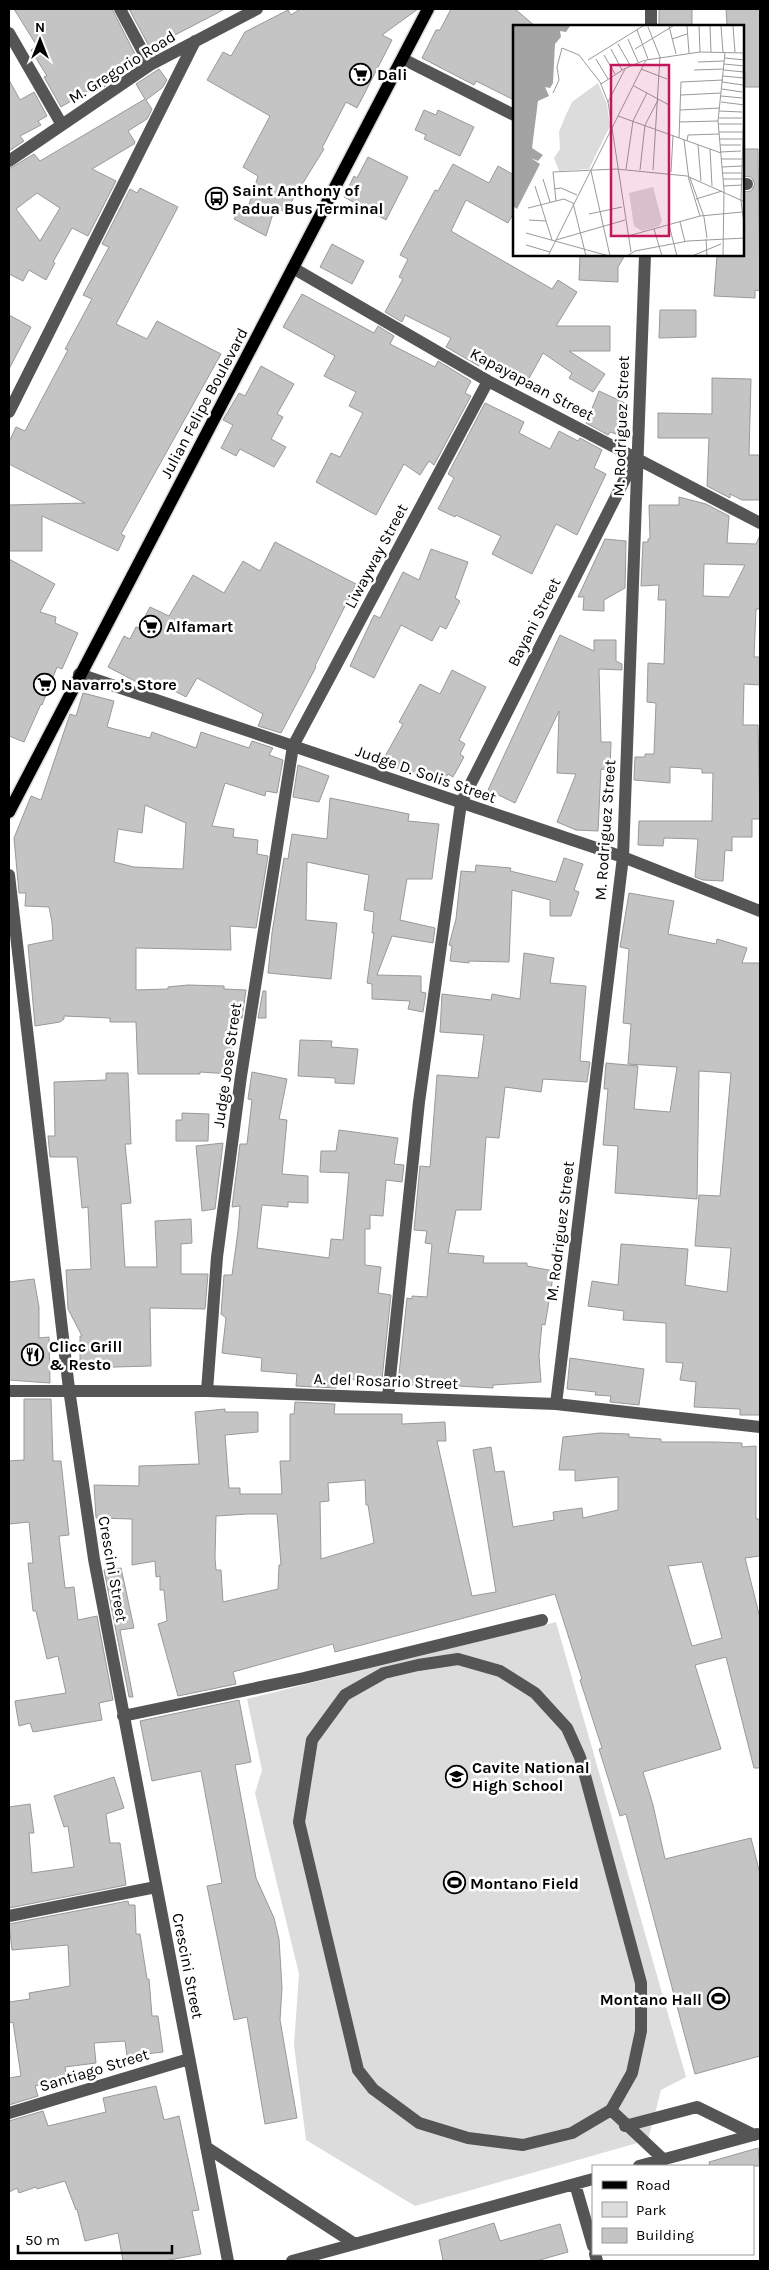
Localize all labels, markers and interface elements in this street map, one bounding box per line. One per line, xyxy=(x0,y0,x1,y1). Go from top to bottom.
north arrow xyxy=(15,15,65,65)
text: N xyxy=(35,19,45,36)
inset map xyxy=(513,25,744,256)
street label: M. Gregorio Road xyxy=(65,27,179,107)
supermarket icon: Dali xyxy=(349,62,373,86)
place label: Dali xyxy=(377,65,407,84)
place label: Saint Anthony of Padua Bus Terminal xyxy=(232,181,383,218)
bus stop icon: Saint Anthony of Padua Bus Terminal xyxy=(204,187,228,211)
street label: Julian Felipe Boulevard xyxy=(156,325,252,481)
street label: Kapayapaan Street xyxy=(467,343,597,425)
street label: M. Rodriguez Street xyxy=(609,355,633,497)
street label: Liwayway Street xyxy=(340,500,412,612)
street label: Bayani Street xyxy=(503,574,565,670)
supermarket icon: Alfamart xyxy=(138,614,162,638)
place label: Alfamart xyxy=(166,617,233,636)
supermarket icon: Navarro's Store xyxy=(33,672,57,696)
place label: Navarro's Store xyxy=(61,675,177,694)
street label: Judge D. Solis Street xyxy=(353,741,499,807)
street label: M. Rodriguez Street xyxy=(591,759,619,901)
street label: Judge Jose Street xyxy=(209,1001,245,1129)
street label: M. Rodriguez Street xyxy=(542,1160,578,1302)
place label: Clicc Grill & Resto xyxy=(49,1337,122,1374)
restaurant icon: Clicc Grill & Resto xyxy=(21,1343,45,1367)
street label: A. del Rosario Street xyxy=(313,1369,459,1393)
street label: Crescini Street xyxy=(94,1514,132,1624)
place label: Cavite National High School xyxy=(472,1758,590,1795)
school or university icon: Cavite National High School xyxy=(444,1764,468,1788)
sports icon: Montano Field xyxy=(442,1871,466,1895)
place label: Montano Field xyxy=(470,1874,579,1893)
street label: Crescini Street xyxy=(168,1911,208,2021)
sports icon: Montano Hall xyxy=(706,1987,730,2011)
place label: Montano Hall xyxy=(600,1990,702,2009)
street label: Santiago Street xyxy=(37,2044,151,2096)
legend xyxy=(592,2165,754,2255)
text: Road xyxy=(636,2176,671,2194)
text: Park xyxy=(636,2201,666,2219)
scale bar xyxy=(18,2222,171,2254)
text: Building xyxy=(636,2226,694,2244)
text: 50 m xyxy=(25,2231,60,2249)

